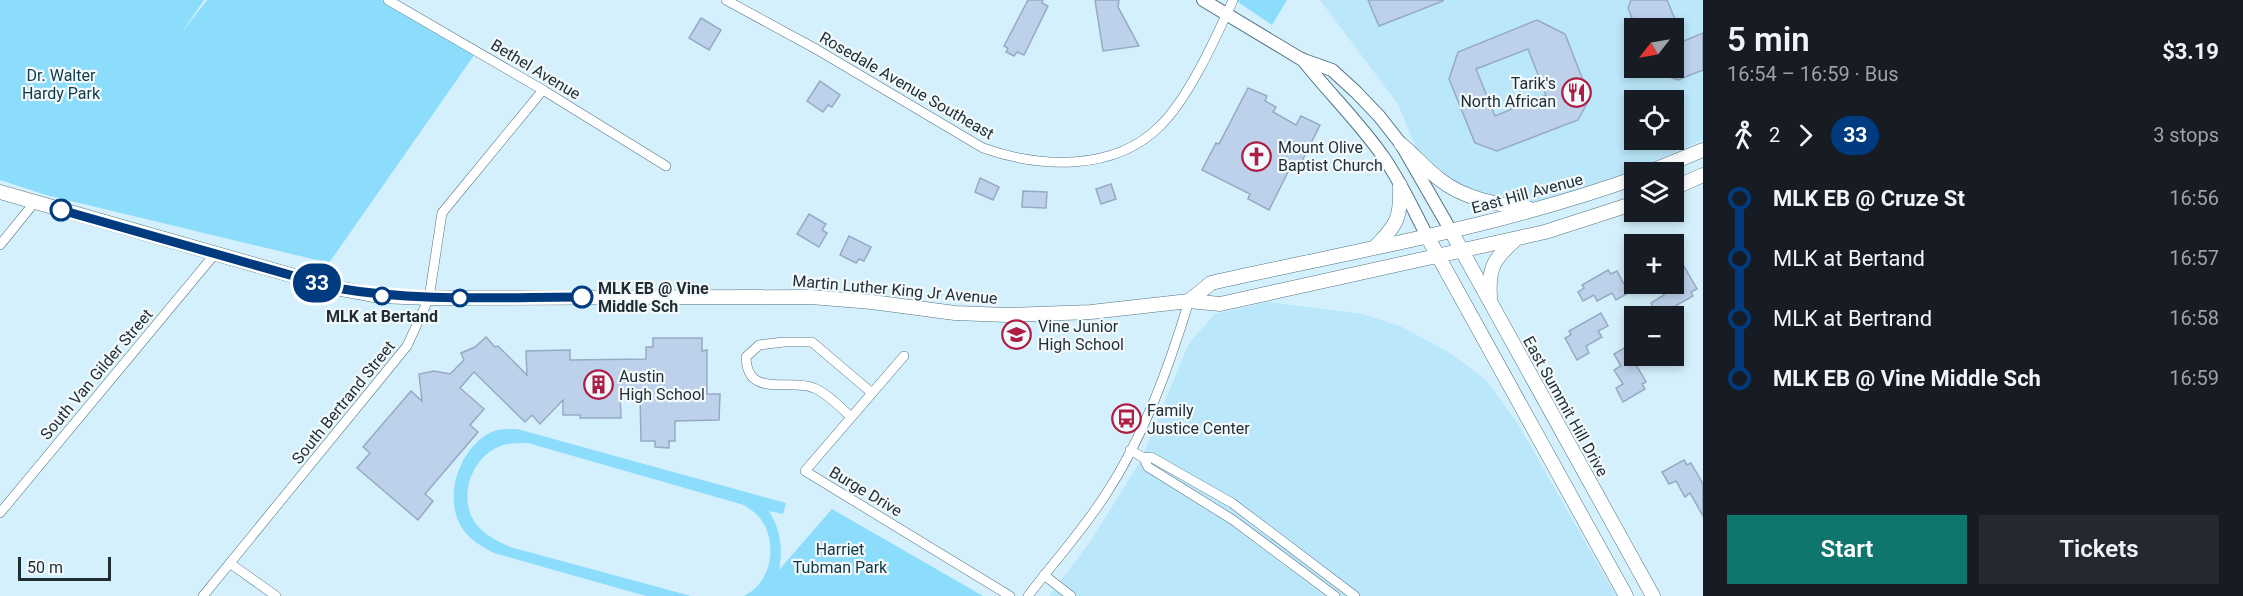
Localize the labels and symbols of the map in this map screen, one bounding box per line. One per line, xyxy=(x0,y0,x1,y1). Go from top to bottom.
north arrow xyxy=(1624,18,1684,78)
street label: Rosedale Avenue Southeast xyxy=(816,28,997,143)
street label: Bethel Avenue xyxy=(487,35,584,104)
park label: Dr. Walter Hardy Park xyxy=(22,66,101,103)
place label: Tarik's North African xyxy=(1460,74,1556,111)
restaurant icon: Tarik's North African xyxy=(1561,76,1593,108)
place label: Mount Olive Baptist Church xyxy=(1278,138,1383,175)
church icon: Mount Olive Baptist Church xyxy=(1241,140,1273,172)
street label: East Hill Avenue xyxy=(1469,169,1585,217)
unlabelled marker xyxy=(50,199,72,221)
line badge: 33 xyxy=(290,264,344,302)
street label: Martin Luther King Jr Avenue xyxy=(792,271,998,308)
place label: MLK EB @ Vine Middle Sch xyxy=(598,279,709,316)
marker: MLK EB @ Vine Middle Sch xyxy=(571,286,593,308)
marker: MLK at Bertand xyxy=(373,287,391,305)
unlabelled marker xyxy=(451,289,469,307)
street label: South Van Gilder Street xyxy=(36,305,157,443)
place label: MLK at Bertand xyxy=(326,307,438,326)
place label: Vine Junior High School xyxy=(1038,317,1124,354)
school or university icon: Vine Junior High School xyxy=(1001,319,1033,351)
street label: East Summit Hill Drive xyxy=(1519,333,1612,480)
street label: South Bertrand Street xyxy=(288,337,399,468)
place label: Austin High School xyxy=(619,367,705,404)
building icon: Austin High School xyxy=(582,369,614,401)
place label: Family Justice Center xyxy=(1147,401,1250,438)
bus stop icon: Family Justice Center xyxy=(1110,403,1142,435)
street label: Burge Drive xyxy=(826,462,906,521)
park label: Harriet Tubman Park xyxy=(793,540,888,577)
scale bar xyxy=(18,554,111,582)

